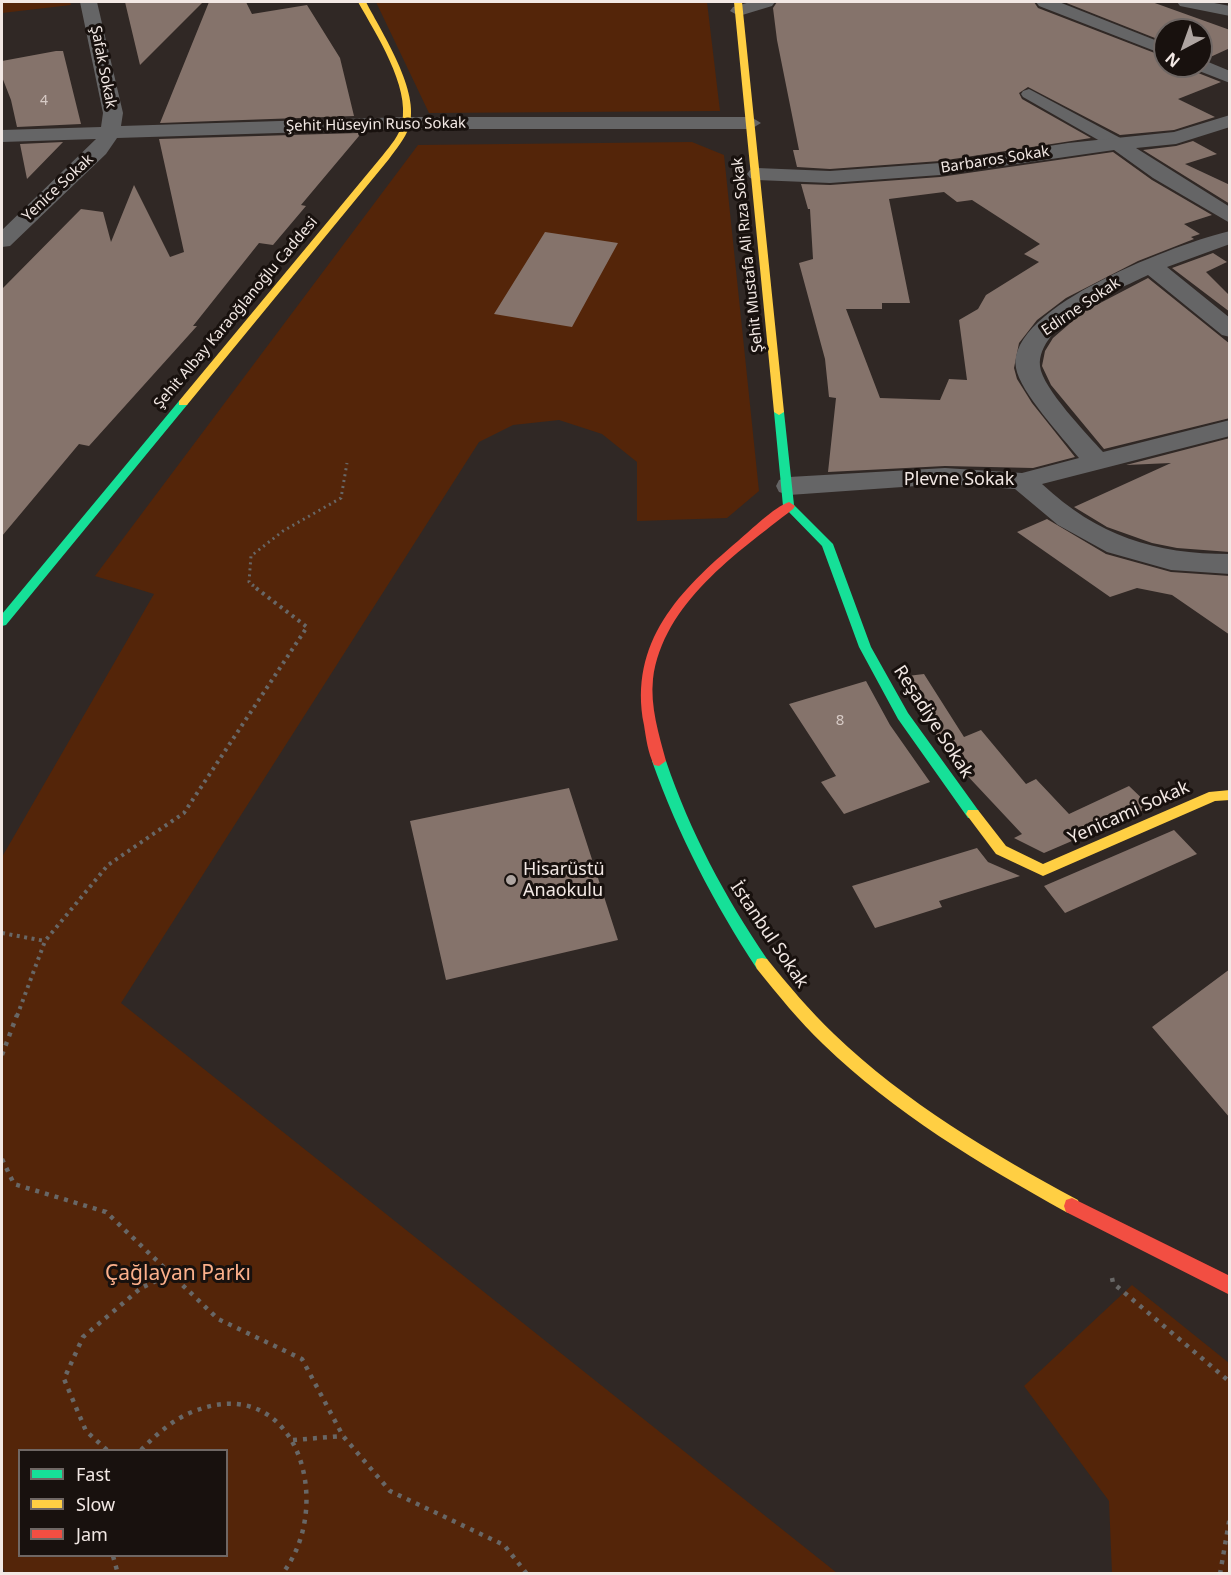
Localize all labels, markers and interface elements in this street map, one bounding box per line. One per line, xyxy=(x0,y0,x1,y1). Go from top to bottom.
north arrow xyxy=(1153,18,1213,78)
street label: Şafak Sokak xyxy=(86,24,120,110)
text: N xyxy=(1160,48,1185,73)
house number: 4 xyxy=(40,93,48,109)
street label: Şehit Hüseyin Ruso Sokak xyxy=(286,114,466,136)
street label: Barbaros Sokak xyxy=(939,143,1051,177)
street label: Yenice Sokak xyxy=(19,151,97,225)
street label: Şehit Mustafa Ali Rıza Sokak xyxy=(729,157,767,353)
street label: Şehit Albay Karaoğlanoğlu Caddesi xyxy=(150,213,322,413)
street label: Edirne Sokak xyxy=(1038,274,1124,340)
street label: Plevne Sokak xyxy=(904,469,1014,491)
street label: Reşadiye Sokak xyxy=(889,662,977,782)
house number: 8 xyxy=(836,712,844,730)
street label: Yenicami Sokak xyxy=(1065,777,1193,849)
place label: Hisarüstü Anaokulu xyxy=(523,859,605,902)
marker: Hisarüstü Anaokulu xyxy=(504,873,518,887)
street label: İstanbul Sokak xyxy=(725,878,813,992)
park label: Çağlayan Parkı xyxy=(105,1261,251,1287)
legend xyxy=(18,1449,228,1557)
text: Fast xyxy=(76,1462,111,1486)
text: Slow xyxy=(76,1492,115,1516)
text: Jam xyxy=(76,1522,108,1546)

